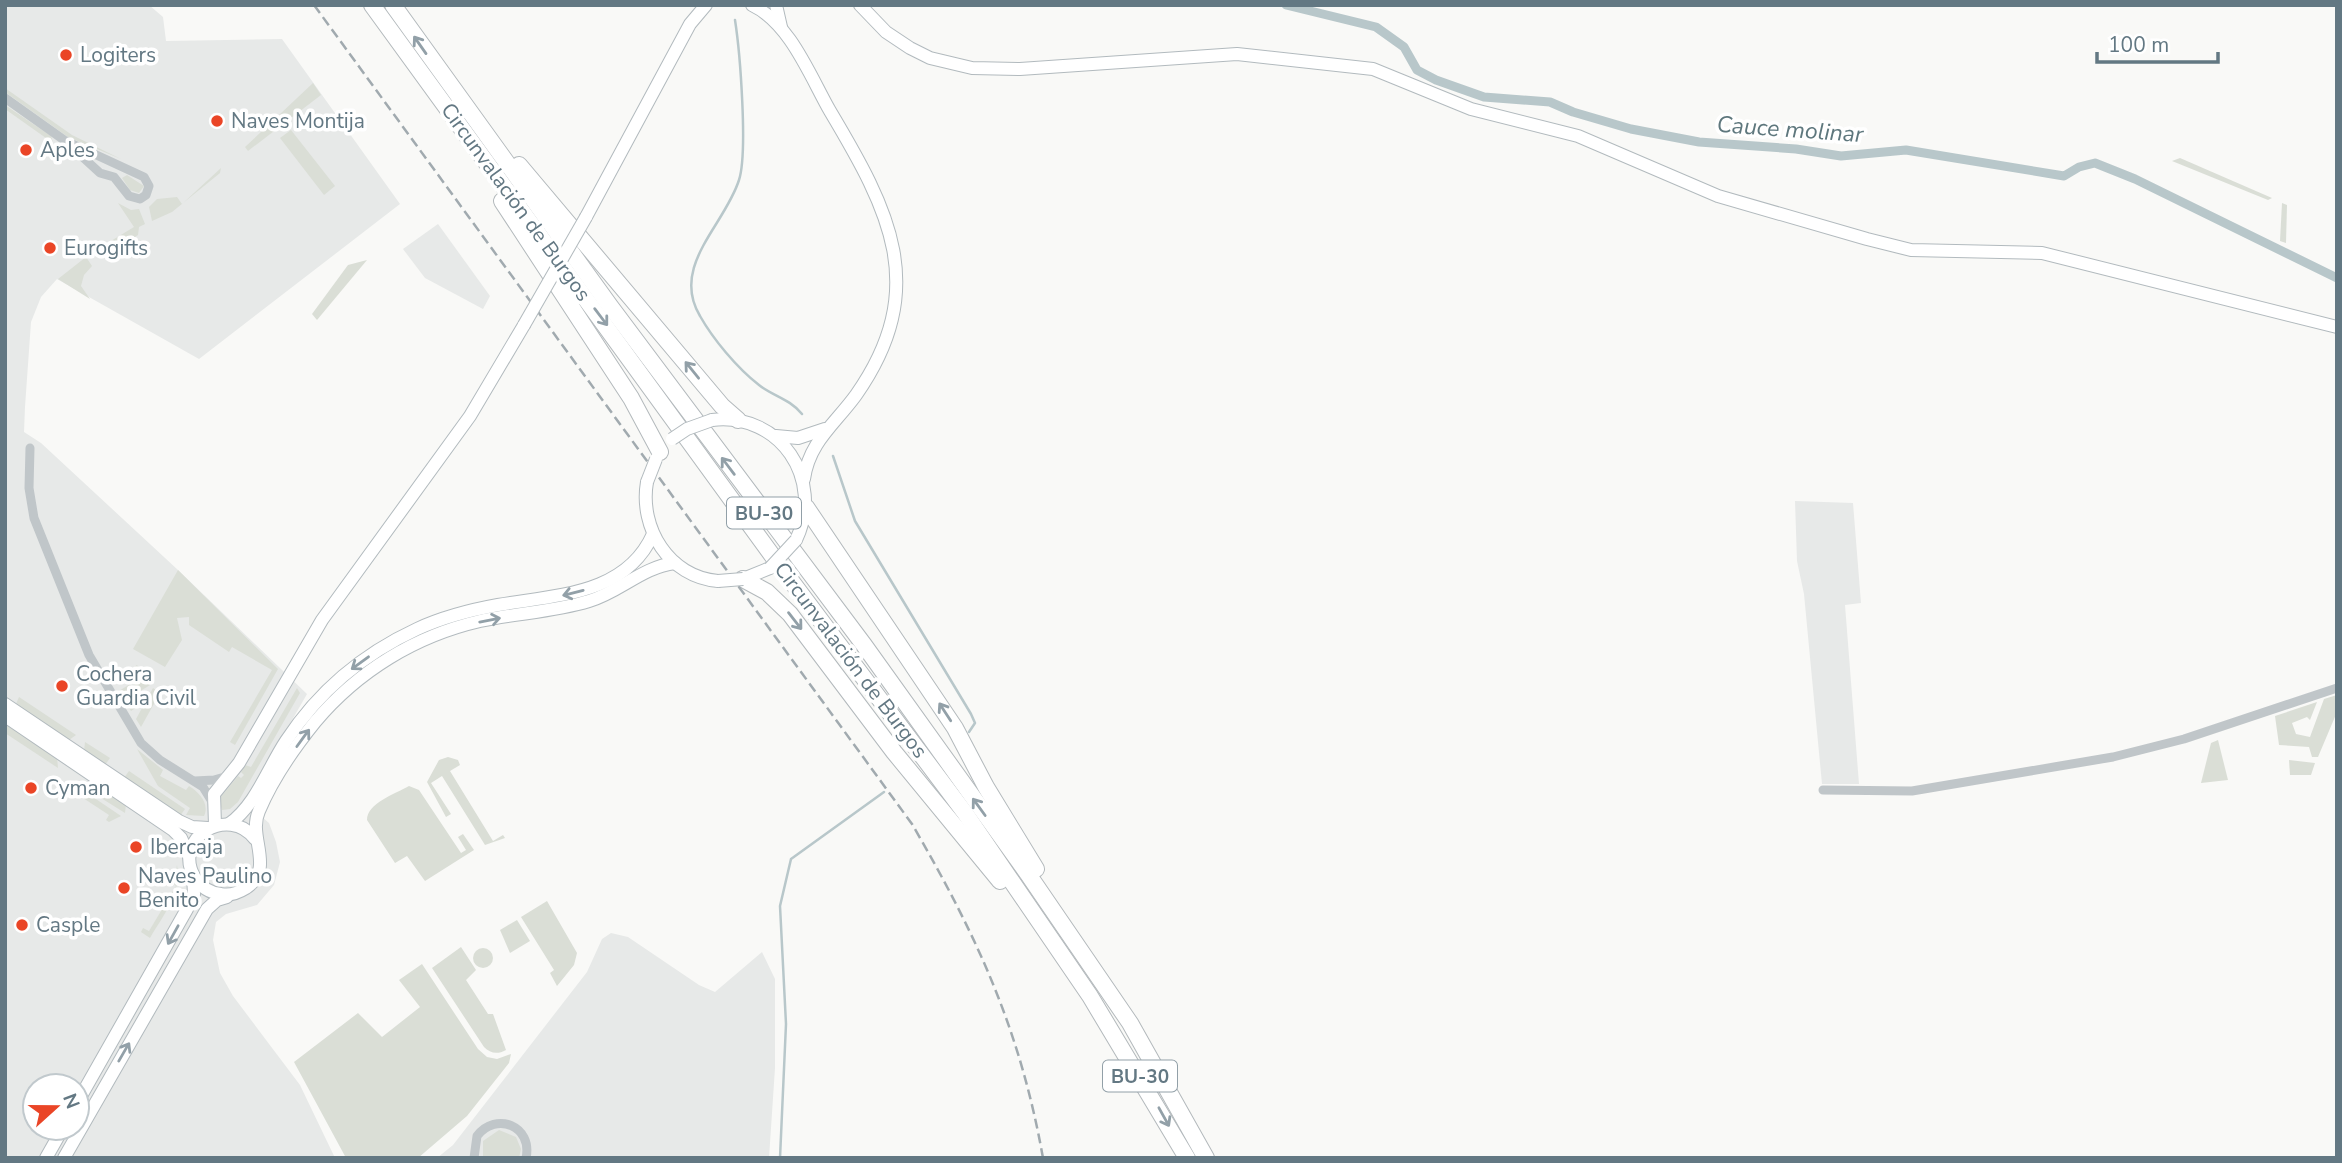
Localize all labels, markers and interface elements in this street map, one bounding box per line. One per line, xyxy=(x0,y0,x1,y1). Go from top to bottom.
scale bar xyxy=(2097,21,2218,65)
text: 100 m xyxy=(2108,31,2169,59)
one-way arrow xyxy=(413,36,427,55)
place label: Logiters xyxy=(80,41,156,69)
marker: Logiters xyxy=(58,47,74,63)
street label: Circunvalación de Burgos xyxy=(435,97,597,307)
place label: Naves Montija xyxy=(231,107,365,135)
water label: Cauce molinar xyxy=(1716,109,1865,150)
marker: Naves Montija xyxy=(209,113,225,129)
place label: Aples xyxy=(40,136,95,164)
marker: Aples xyxy=(18,142,34,158)
place label: Eurogifts xyxy=(64,234,148,262)
marker: Eurogifts xyxy=(42,240,58,256)
one-way arrow xyxy=(594,307,608,326)
one-way arrow xyxy=(685,362,700,380)
one-way arrow xyxy=(721,457,736,475)
road number: BU-30 xyxy=(727,498,801,528)
street label: Circunvalación de Burgos xyxy=(768,556,934,764)
one-way arrow xyxy=(563,587,585,600)
one-way arrow xyxy=(788,611,803,630)
one-way arrow xyxy=(479,612,501,626)
one-way arrow xyxy=(351,655,370,670)
place label: Cochera Guardia Civil xyxy=(76,660,197,712)
marker: Cochera Guardia Civil xyxy=(54,678,70,694)
one-way arrow xyxy=(938,703,952,723)
one-way arrow xyxy=(296,729,310,748)
place label: Cyman xyxy=(45,774,111,802)
marker: Cyman xyxy=(23,780,39,796)
one-way arrow xyxy=(972,798,986,817)
place label: Ibercaja xyxy=(150,833,223,861)
marker: Ibercaja xyxy=(128,839,144,855)
place label: Naves Paulino Benito xyxy=(138,862,272,914)
marker: Naves Paulino Benito xyxy=(116,880,132,896)
place label: Casple xyxy=(36,911,101,939)
marker: Casple xyxy=(14,917,30,933)
one-way arrow xyxy=(166,924,179,945)
one-way arrow xyxy=(118,1043,132,1063)
road number: BU-30 xyxy=(1103,1060,1177,1092)
north arrow xyxy=(21,1072,91,1142)
text: N xyxy=(56,1090,86,1113)
one-way arrow xyxy=(1158,1106,1171,1127)

